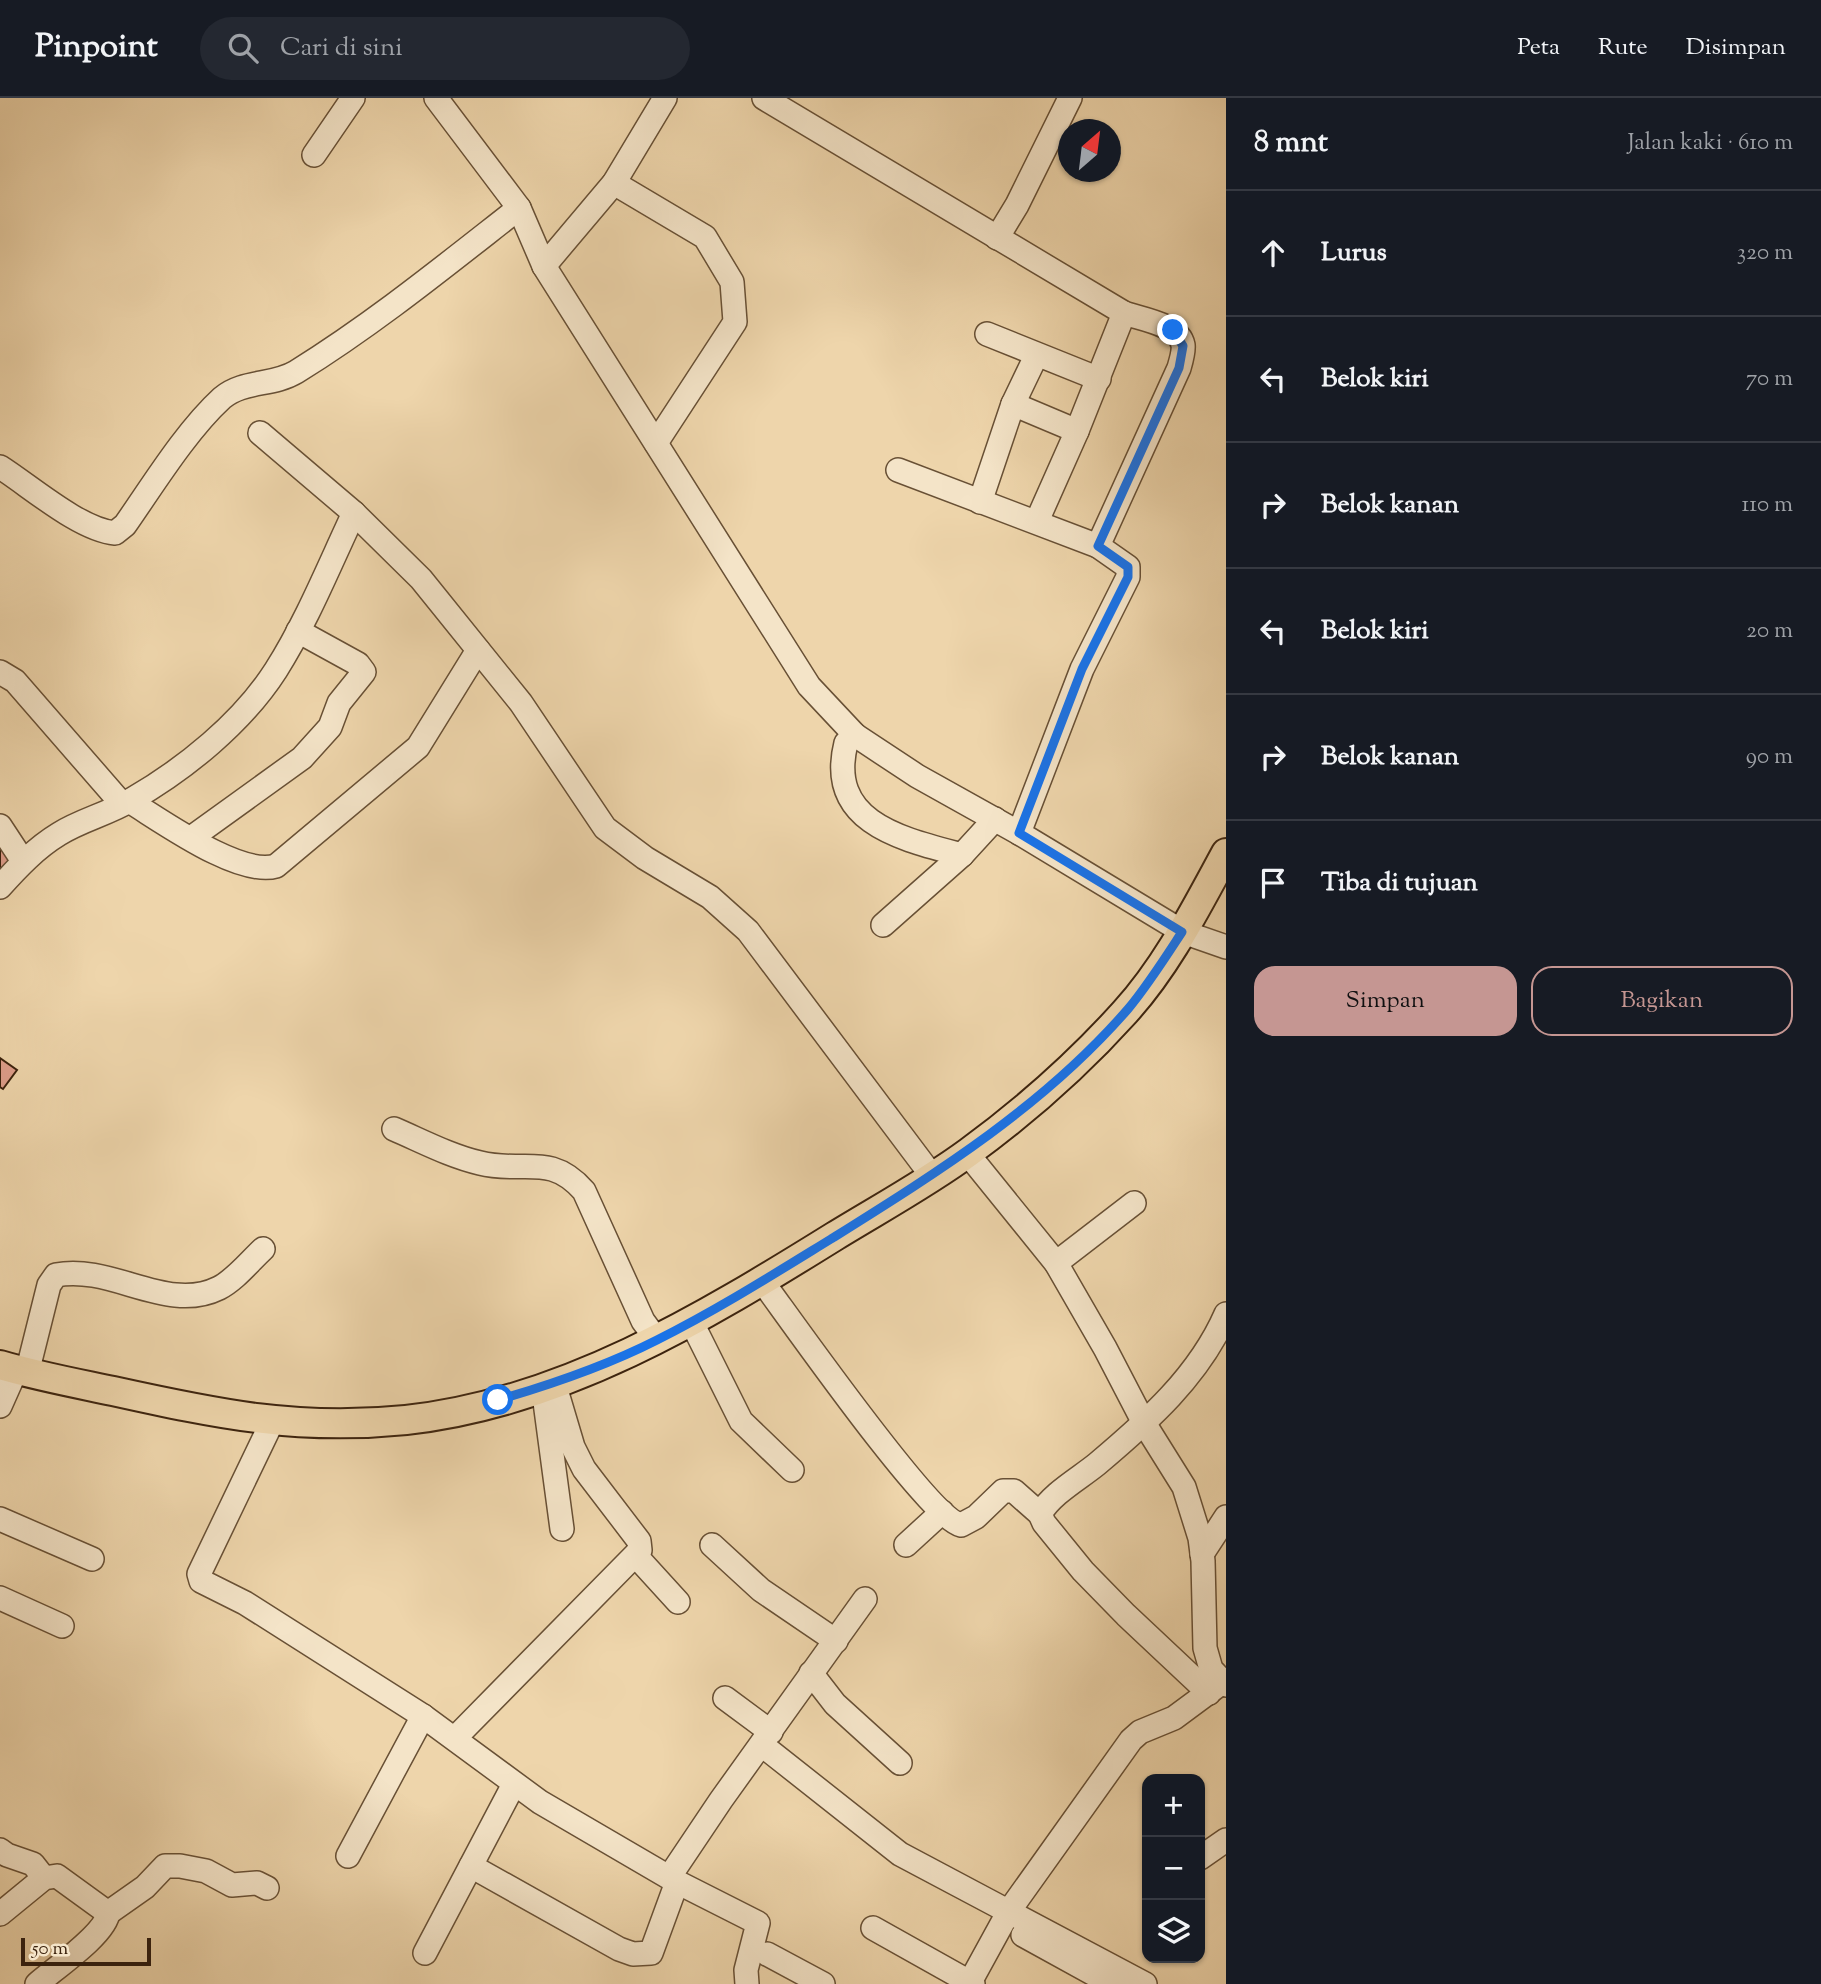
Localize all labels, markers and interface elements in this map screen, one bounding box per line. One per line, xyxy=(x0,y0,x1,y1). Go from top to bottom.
search box xyxy=(200,17,690,80)
text: Pinpoint xyxy=(35,24,158,72)
icon: search xyxy=(224,29,262,67)
text: Cari di sini xyxy=(280,30,403,67)
text: Peta xyxy=(1517,31,1560,65)
text: Rute xyxy=(1598,31,1648,65)
text: Disimpan xyxy=(1686,31,1786,65)
north arrow xyxy=(1058,119,1121,182)
text: 8 mnt xyxy=(1254,122,1328,165)
text: Jalan kaki · 610 m xyxy=(1628,127,1793,160)
icon: ahead xyxy=(1254,234,1292,272)
text: Lurus xyxy=(1321,235,1387,272)
text: 320 m xyxy=(1737,237,1793,270)
route end xyxy=(1157,314,1188,345)
icon: left xyxy=(1254,360,1292,398)
text: Belok kiri xyxy=(1321,361,1429,398)
text: 70 m xyxy=(1746,363,1793,396)
icon: right xyxy=(1254,486,1292,524)
text: Belok kanan xyxy=(1321,487,1459,524)
text: 110 m xyxy=(1742,489,1793,522)
icon: left xyxy=(1254,612,1292,650)
text: Belok kiri xyxy=(1321,613,1429,650)
text: 20 m xyxy=(1746,615,1793,648)
icon: right xyxy=(1254,738,1292,776)
text: Belok kanan xyxy=(1321,739,1459,776)
text: 90 m xyxy=(1746,741,1793,774)
icon: arrive xyxy=(1254,864,1292,902)
text: Tiba di tujuan xyxy=(1321,865,1478,902)
button: Simpan xyxy=(1254,966,1517,1036)
button: Bagikan xyxy=(1531,966,1793,1036)
route start xyxy=(482,1384,513,1415)
map controls xyxy=(1142,1774,1205,1963)
button: + xyxy=(1142,1774,1205,1837)
button: − xyxy=(1142,1837,1205,1900)
button: layers xyxy=(1142,1900,1205,1963)
scale bar xyxy=(21,1935,150,1967)
text: 50 m xyxy=(32,1936,68,1963)

